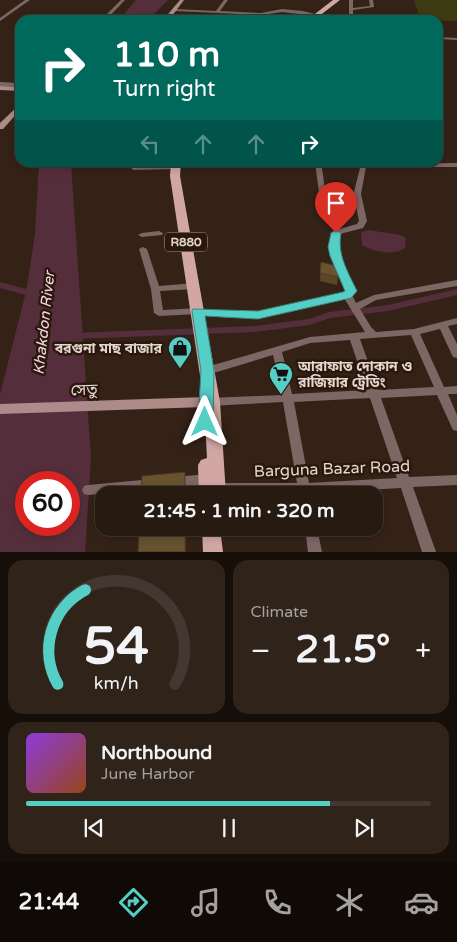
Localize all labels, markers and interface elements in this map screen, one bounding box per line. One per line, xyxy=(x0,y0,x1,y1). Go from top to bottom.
text: 110 m xyxy=(113,34,220,76)
icon: right xyxy=(30,35,95,100)
text: Turn right xyxy=(113,76,215,102)
icon: left xyxy=(136,130,164,158)
icon: ahead xyxy=(189,130,217,158)
icon: ahead xyxy=(242,130,270,158)
icon: right xyxy=(295,130,323,158)
pin xyxy=(315,182,357,233)
icon: arrive xyxy=(322,189,350,217)
road number: R880 xyxy=(165,232,207,252)
water label: Khakdon River xyxy=(30,268,59,376)
shop icon: বরগুনা মাছ বাজার xyxy=(167,335,193,369)
place label: বরগুনা মাছ বাজার xyxy=(54,340,163,357)
place label: আরাফাত দোকান ও রাজিয়ার ট্রেডিং xyxy=(297,358,412,391)
supermarket icon: আরাফাত দোকান ও রাজিয়ার ট্রেডিং xyxy=(268,361,294,395)
street label: সেতু xyxy=(70,380,99,400)
position arrow xyxy=(178,395,230,447)
street label: Barguna Bazar Road xyxy=(254,456,410,482)
speed limit sign: 60 xyxy=(15,471,80,536)
text: 21:45 · 1 min · 320 m xyxy=(143,500,335,522)
text: Climate xyxy=(251,602,308,622)
text: 54 xyxy=(84,615,149,678)
text: 21.5° xyxy=(295,627,390,673)
text: − xyxy=(251,634,270,668)
text: + xyxy=(415,634,431,668)
text: km/h xyxy=(94,673,139,694)
text: Northbound xyxy=(101,742,212,764)
text: June Harbor xyxy=(101,764,194,784)
icon: previous xyxy=(80,814,108,842)
icon: pause xyxy=(215,814,243,842)
icon: next xyxy=(350,814,378,842)
icon: directions xyxy=(116,885,151,920)
icon: music xyxy=(188,885,223,920)
icon: phone xyxy=(260,885,295,920)
icon: climate xyxy=(332,885,367,920)
icon: car xyxy=(404,885,439,920)
text: 21:44 xyxy=(18,889,79,915)

